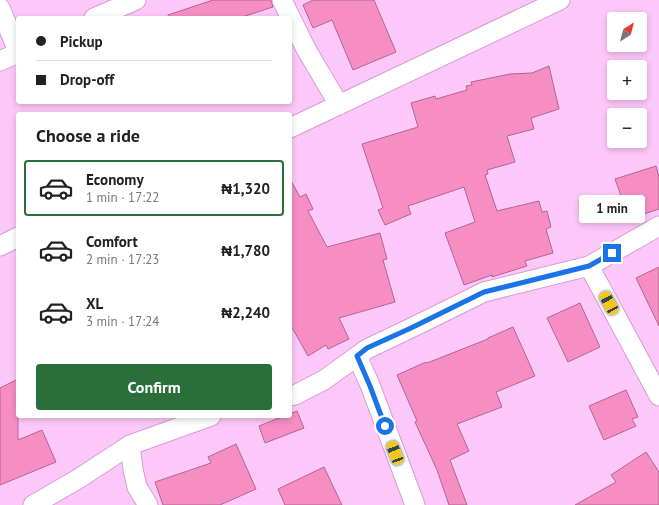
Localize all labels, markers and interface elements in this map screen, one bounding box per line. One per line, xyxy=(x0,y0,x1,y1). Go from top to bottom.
north arrow xyxy=(607,12,647,52)
map controls xyxy=(607,12,647,148)
text: Pickup xyxy=(60,32,103,51)
button: + xyxy=(607,60,647,100)
text: Drop-off xyxy=(60,70,114,89)
button: − xyxy=(607,108,647,148)
text: Choose a ride xyxy=(36,124,140,147)
icon: car xyxy=(38,170,74,206)
text: Economy xyxy=(86,170,144,189)
text: ₦1,320 xyxy=(221,179,270,198)
text: 1 min · 17:22 xyxy=(86,189,159,206)
callout: 1 min xyxy=(579,195,645,223)
text: 1 min xyxy=(596,200,628,217)
icon: car xyxy=(38,232,74,268)
text: Comfort xyxy=(86,232,138,251)
text: ₦1,780 xyxy=(221,241,270,260)
route end xyxy=(603,244,621,262)
text: 2 min · 17:23 xyxy=(86,251,159,268)
car xyxy=(598,290,620,316)
icon: car xyxy=(38,294,74,330)
text: XL xyxy=(86,294,103,313)
text: ₦2,240 xyxy=(221,303,270,322)
text: 3 min · 17:24 xyxy=(86,313,159,330)
button: Confirm xyxy=(36,364,272,410)
route start xyxy=(376,417,394,435)
car xyxy=(385,440,405,466)

